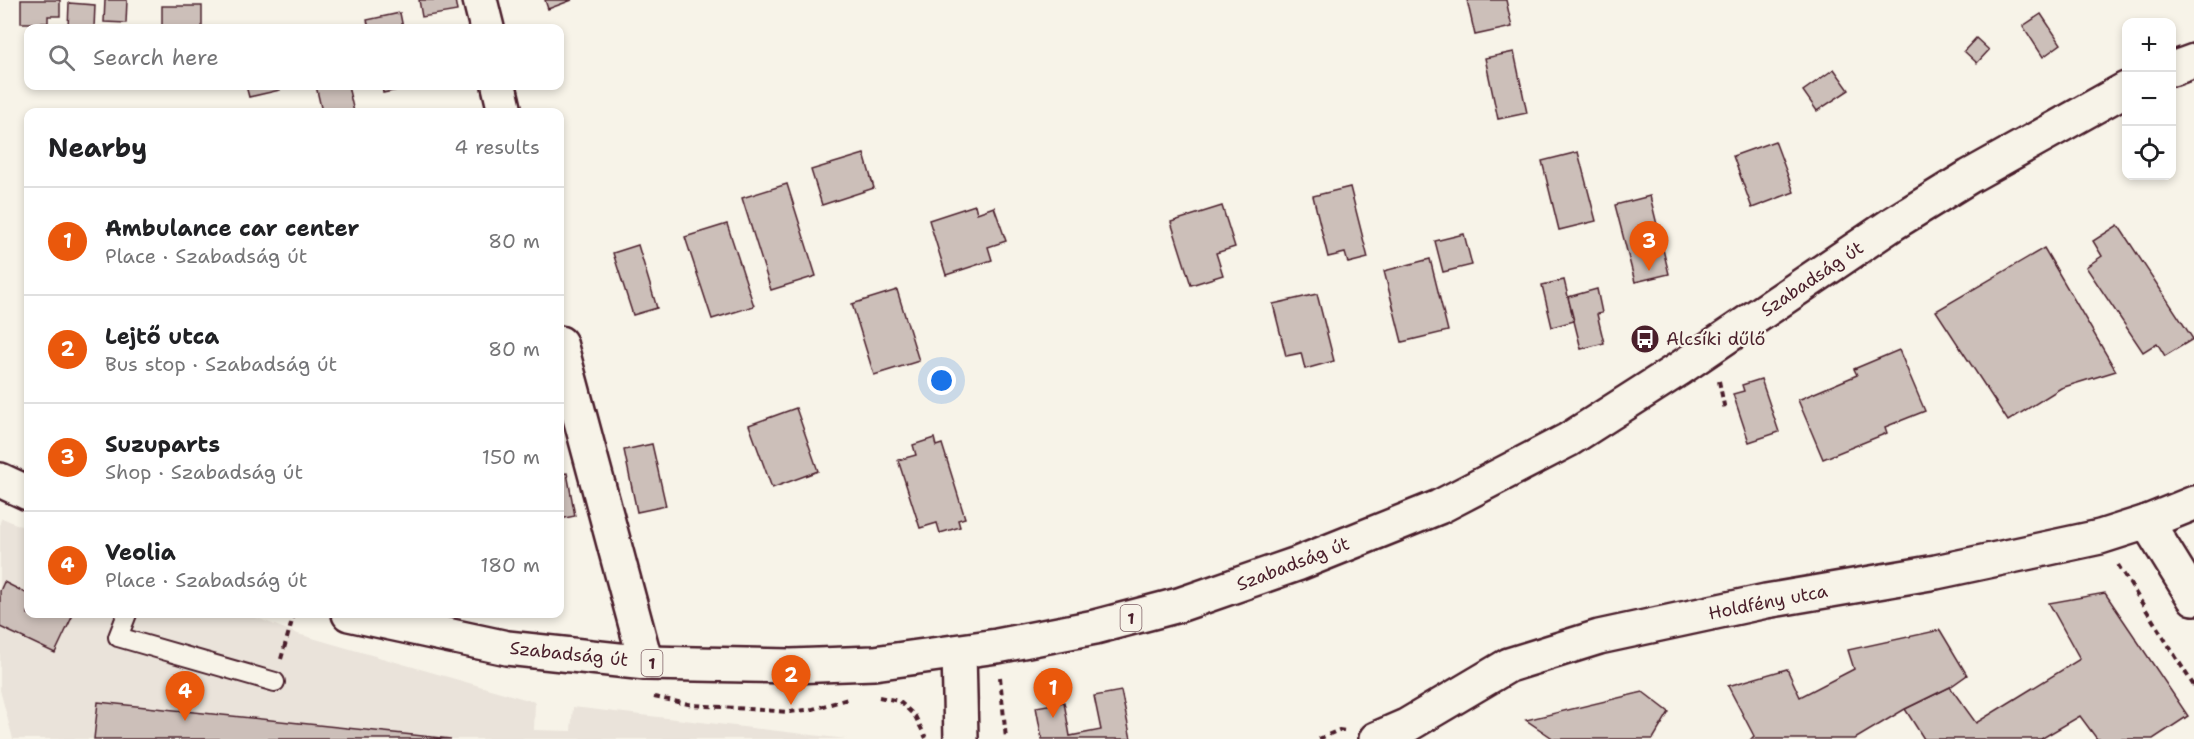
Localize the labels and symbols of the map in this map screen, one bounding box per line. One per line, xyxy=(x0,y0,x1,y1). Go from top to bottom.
pin: 3 xyxy=(1630,222,1668,271)
street label: Szabadság út xyxy=(1756,236,1868,322)
bus stop icon: Alcsíki dűlő xyxy=(1629,323,1661,355)
place label: Alcsíki dűlő xyxy=(1666,327,1766,351)
your location xyxy=(927,366,956,395)
street label: Szabadság út xyxy=(1233,531,1353,597)
street label: Holdfény utca xyxy=(1706,579,1830,625)
road number: 1 xyxy=(1120,605,1142,631)
street label: Szabadság út xyxy=(509,636,630,672)
road number: 1 xyxy=(642,650,662,676)
pin: 2 xyxy=(772,656,810,705)
pin: 1 xyxy=(1034,668,1072,718)
pin: 4 xyxy=(166,672,204,721)

